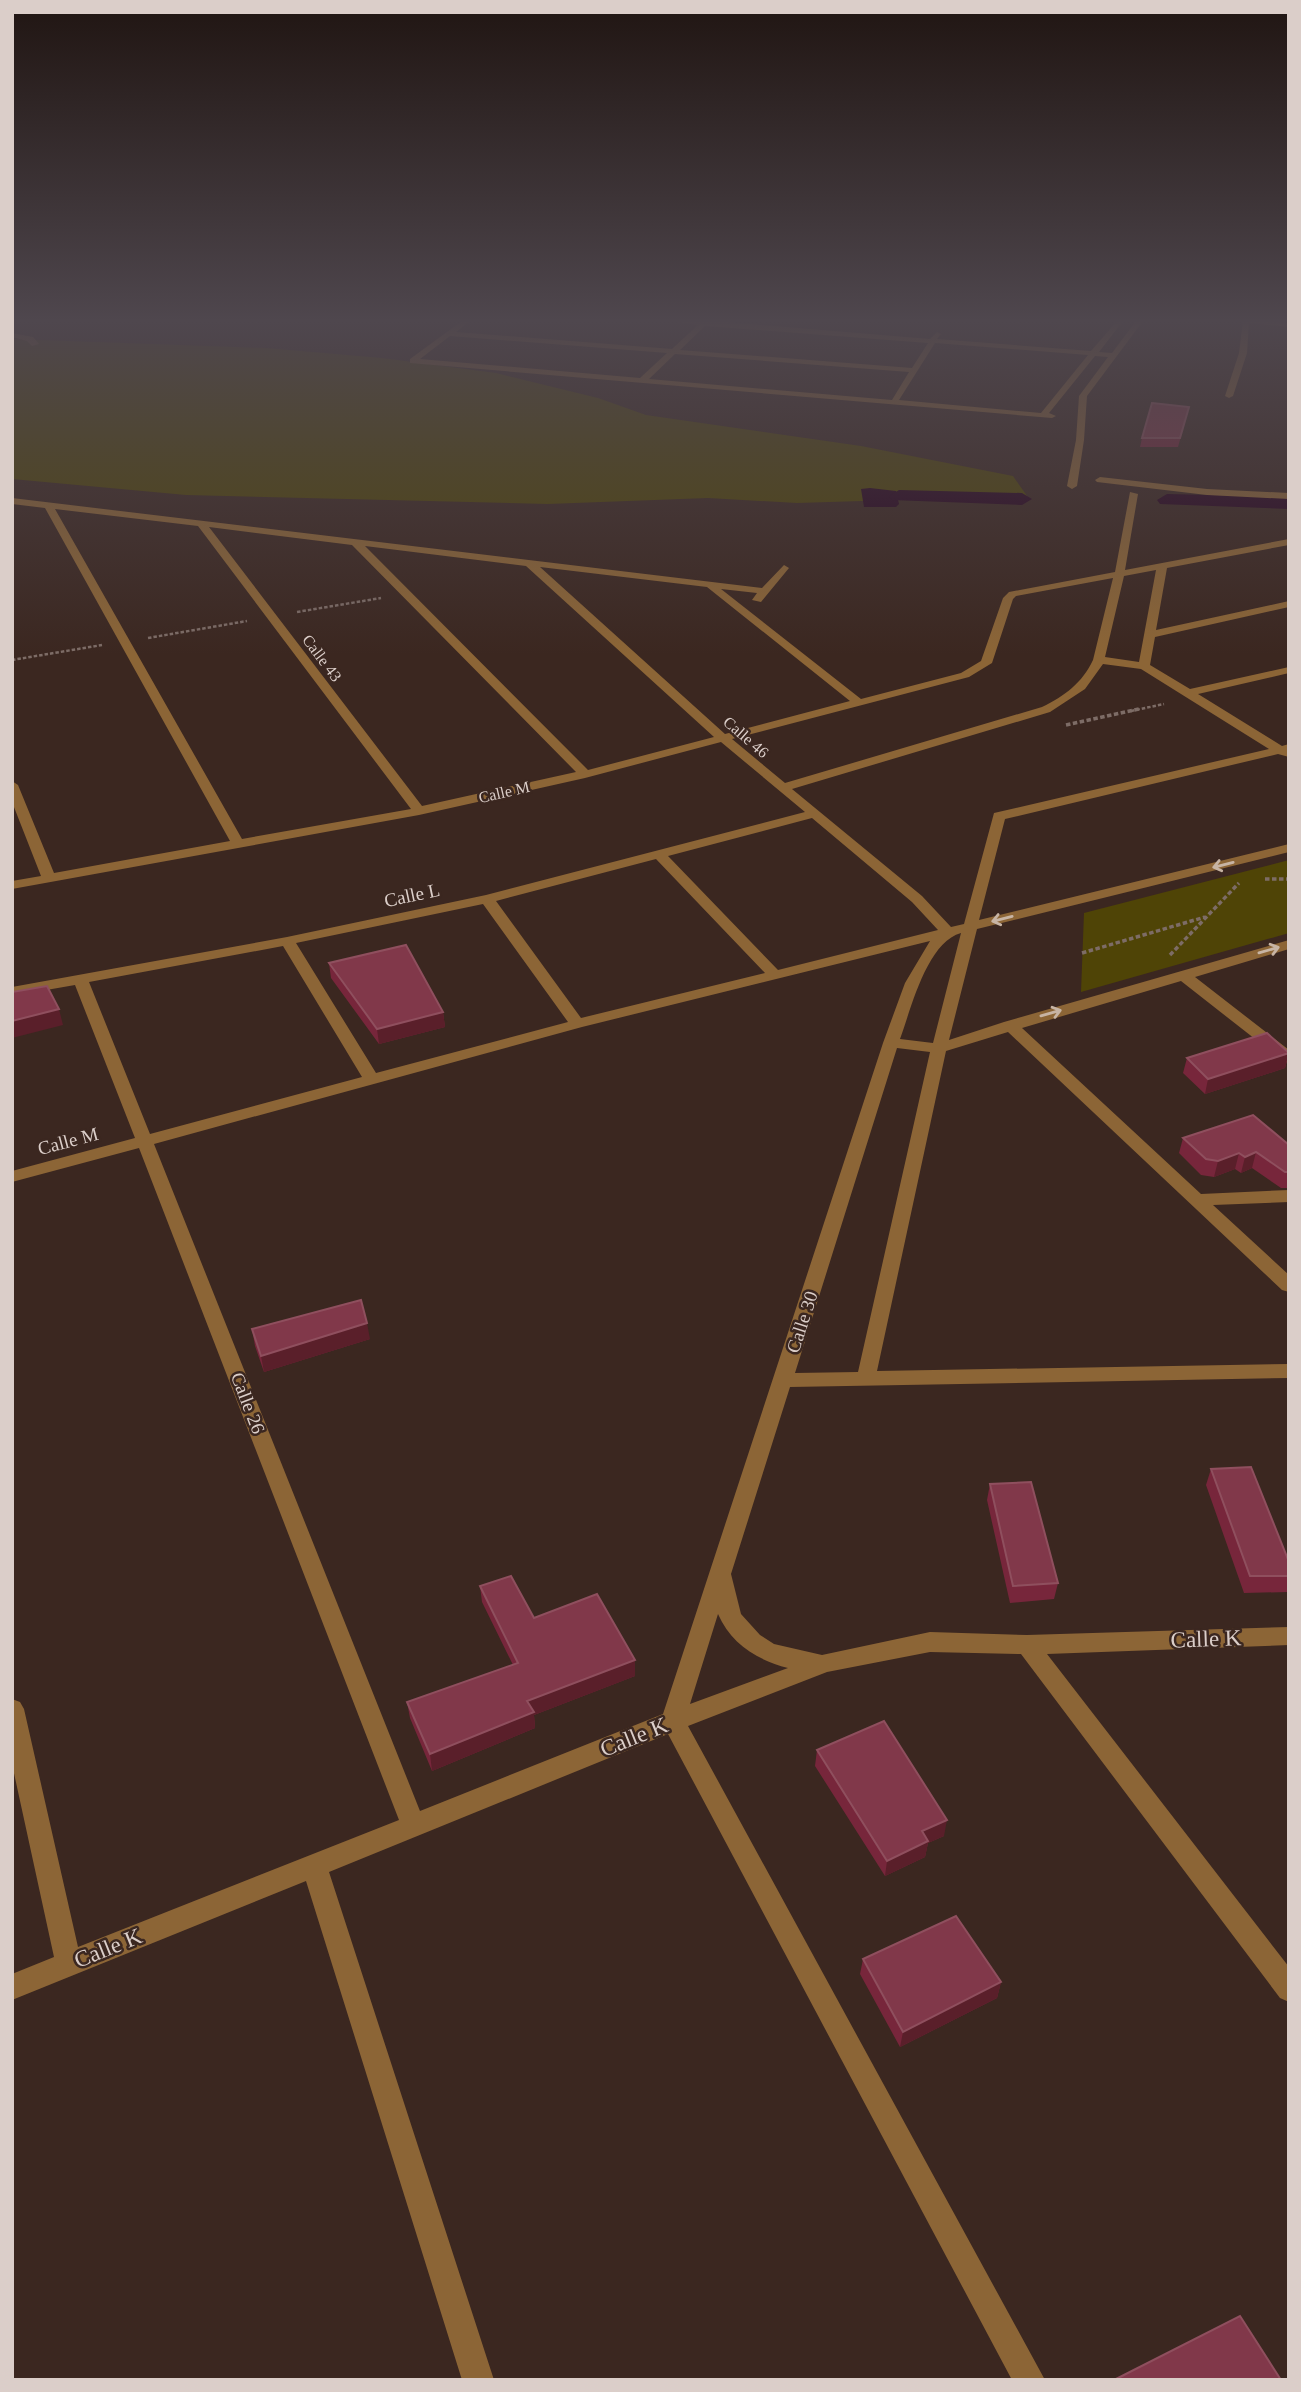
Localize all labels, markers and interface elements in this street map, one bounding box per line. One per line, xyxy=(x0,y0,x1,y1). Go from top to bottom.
street label: Calle 43 xyxy=(299,631,345,685)
street label: Calle 46 xyxy=(720,713,772,761)
street label: Calle M xyxy=(477,778,531,806)
one-way arrow xyxy=(1212,859,1235,872)
street label: Calle L xyxy=(382,879,442,911)
one-way arrow xyxy=(991,913,1014,927)
one-way arrow xyxy=(1258,942,1280,955)
one-way arrow xyxy=(1039,1005,1061,1018)
street label: Calle M xyxy=(35,1123,101,1159)
street label: Calle 30 xyxy=(782,1288,822,1356)
street label: Calle 26 xyxy=(227,1369,269,1437)
street label: Calle K xyxy=(1170,1625,1242,1653)
street label: Calle K xyxy=(596,1712,672,1762)
street label: Calle K xyxy=(70,1923,146,1973)

